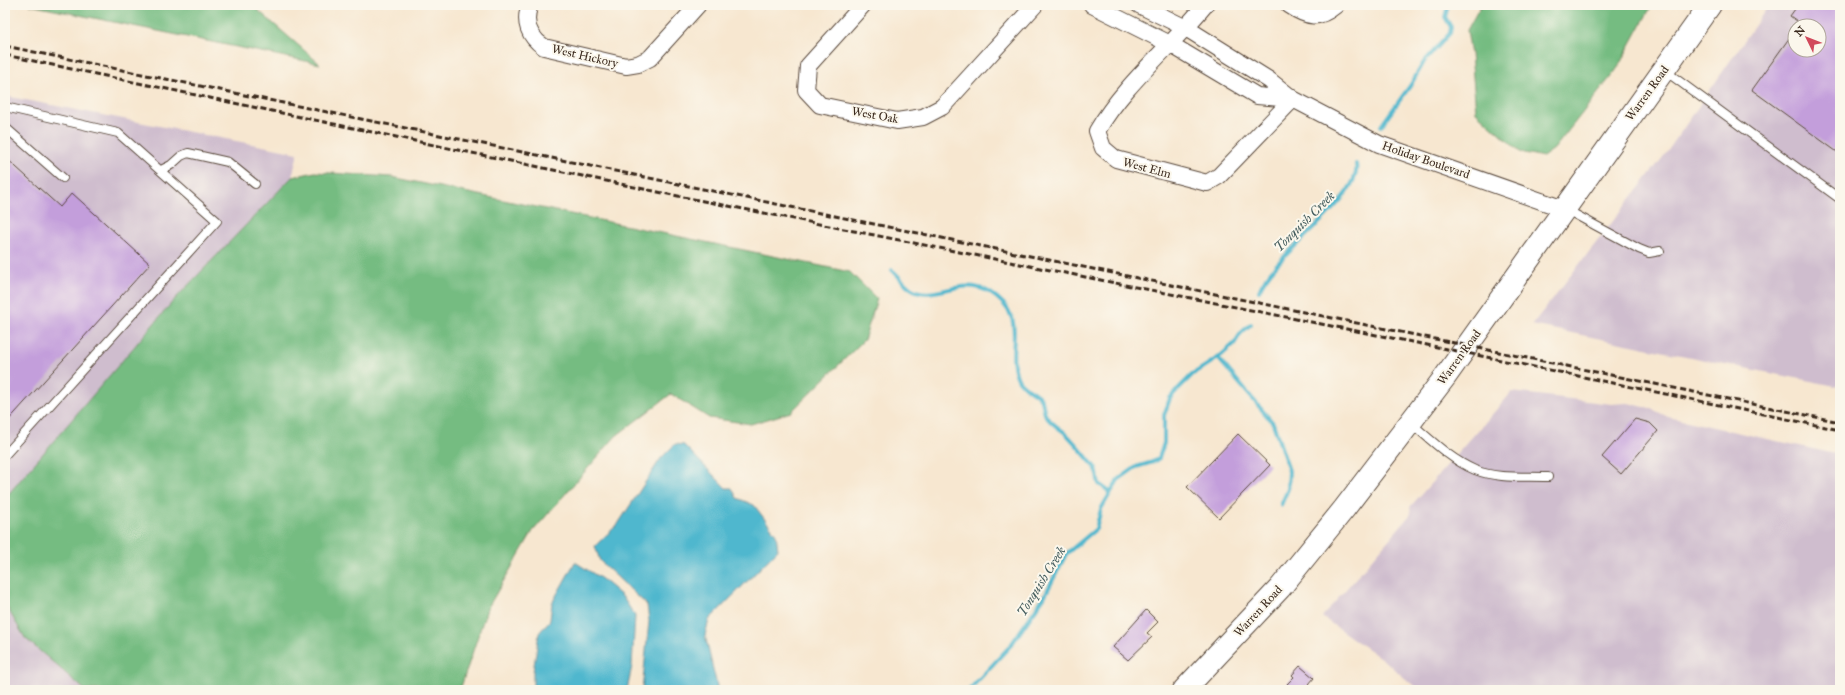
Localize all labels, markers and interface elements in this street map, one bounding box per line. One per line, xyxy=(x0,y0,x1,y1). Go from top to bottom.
north arrow xyxy=(1787,18,1827,58)
text: N xyxy=(1792,23,1808,39)
street label: West Hickory xyxy=(551,42,620,70)
street label: Warren Road xyxy=(1622,63,1672,123)
street label: West Oak xyxy=(851,104,900,126)
street label: Holiday Boulevard xyxy=(1380,138,1472,182)
street label: West Elm xyxy=(1122,155,1172,181)
water label: Tonquish Creek xyxy=(1271,188,1338,255)
street label: Warren Road xyxy=(1434,327,1484,387)
water label: Tonquish Creek xyxy=(1014,544,1070,619)
street label: Warren Road xyxy=(1231,583,1285,639)

